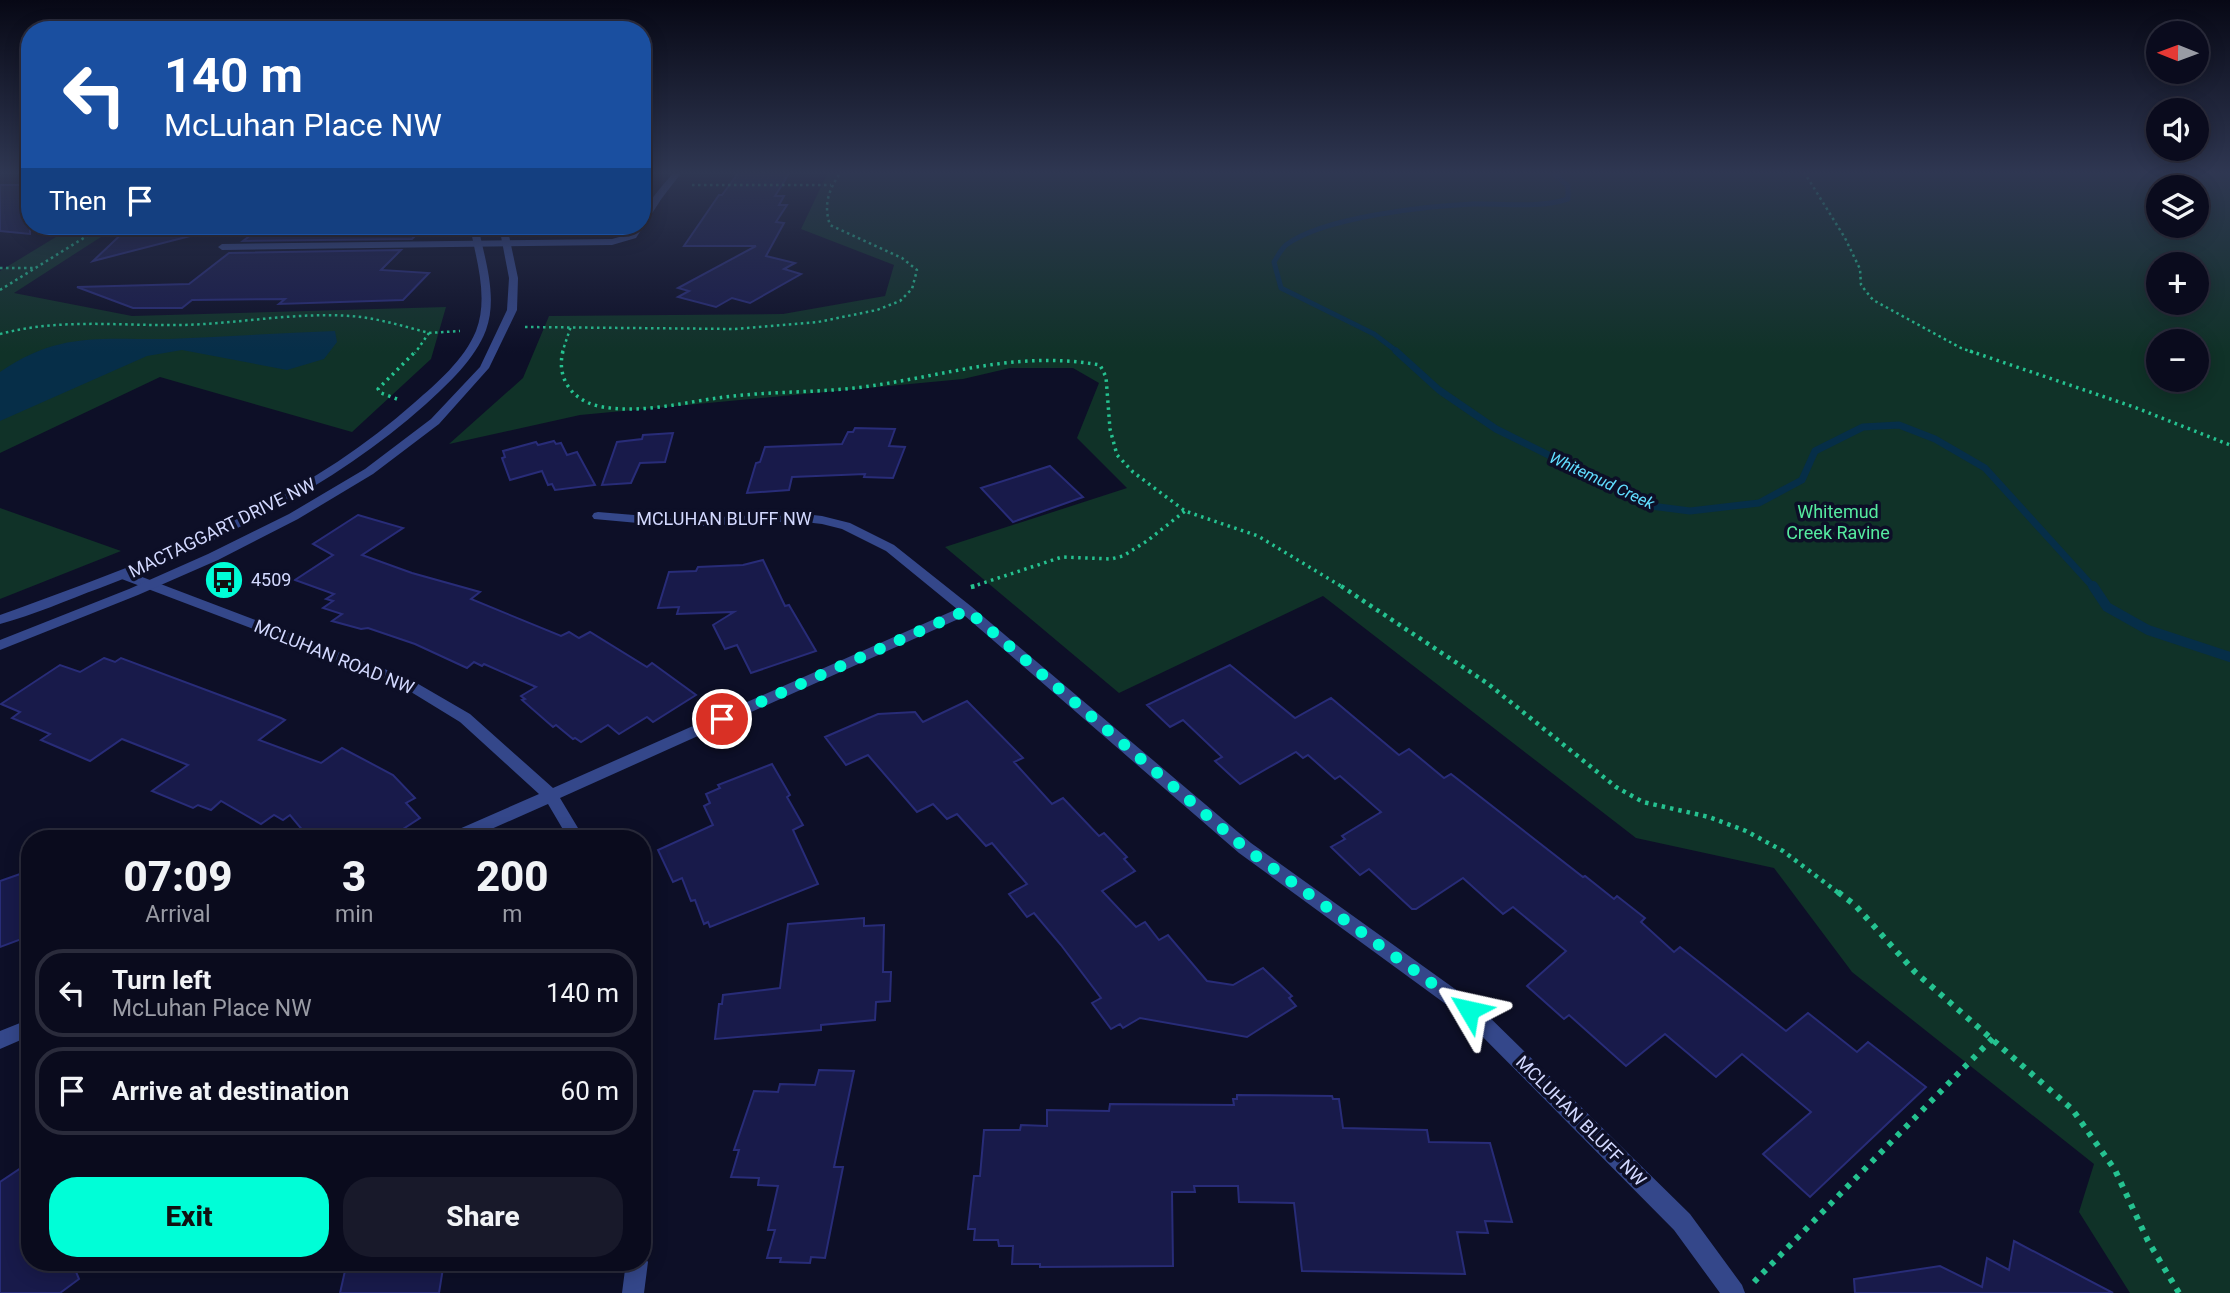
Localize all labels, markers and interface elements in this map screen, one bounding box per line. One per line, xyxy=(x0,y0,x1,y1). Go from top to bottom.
north arrow xyxy=(2146,21,2208,84)
map controls xyxy=(2146,21,2209,392)
text: 140 m xyxy=(164,47,303,104)
icon: left xyxy=(49,49,140,140)
button: sound xyxy=(2146,98,2209,161)
text: McLuhan Place NW xyxy=(164,106,442,144)
button: layers xyxy=(2146,175,2209,238)
icon: arrive xyxy=(121,182,159,220)
text: Then xyxy=(49,186,107,216)
button: + xyxy=(2146,252,2209,315)
button: − xyxy=(2146,329,2209,392)
water label: Whitemud Creek xyxy=(1546,448,1658,514)
street label: MACTAGGART DRIVE NW xyxy=(125,473,319,582)
park label: Whitemud Creek Ravine xyxy=(1786,501,1890,543)
street label: MCLUHAN BLUFF NW xyxy=(636,508,812,529)
bus stop icon: 4509 xyxy=(203,559,245,601)
place label: 4509 xyxy=(251,569,291,590)
street label: MCLUHAN ROAD NW xyxy=(251,615,417,698)
pin xyxy=(692,689,752,749)
icon: arrive xyxy=(703,700,741,738)
text: 07:09 xyxy=(123,852,233,901)
text: 3 xyxy=(342,852,366,901)
text: 200 xyxy=(476,852,549,901)
text: Arrival xyxy=(145,901,211,928)
text: min xyxy=(335,901,373,928)
text: m xyxy=(502,901,522,928)
text: Turn left xyxy=(112,965,211,995)
position arrow xyxy=(1432,973,1506,1047)
icon: left xyxy=(53,974,91,1012)
text: 140 m xyxy=(546,978,619,1008)
text: McLuhan Place NW xyxy=(112,995,312,1022)
street label: MCLUHAN BLUFF NW xyxy=(1512,1051,1651,1190)
icon: arrive xyxy=(53,1072,91,1110)
text: Arrive at destination xyxy=(112,1076,349,1106)
text: 60 m xyxy=(561,1076,619,1106)
button: Exit xyxy=(49,1177,329,1257)
button: Share xyxy=(343,1177,623,1257)

